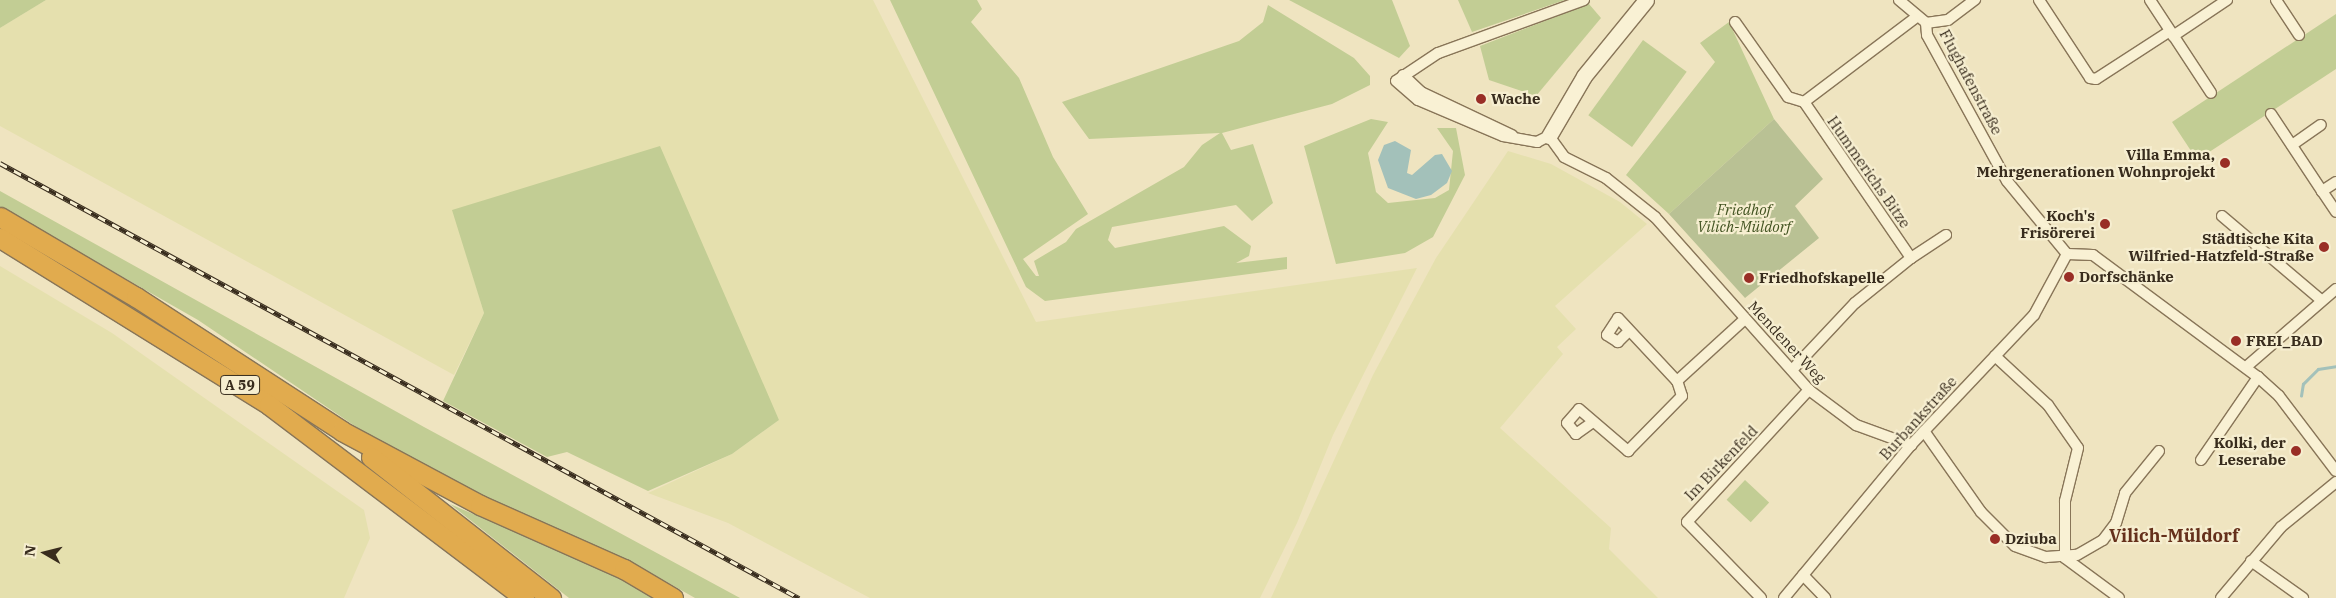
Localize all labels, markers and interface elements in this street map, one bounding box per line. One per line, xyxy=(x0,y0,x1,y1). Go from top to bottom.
street label: Flughafenstraße xyxy=(1936,26,2006,138)
place label: Wache xyxy=(1491,90,1541,108)
marker: Wache xyxy=(1475,93,1487,105)
street label: Hummerichs Bitze xyxy=(1824,113,1914,231)
place label: Villa Emma, Mehrgenerationen Wohnprojekt xyxy=(1977,145,2215,180)
marker: Villa Emma, Mehrgenerationen Wohnprojekt xyxy=(2219,157,2231,169)
park label: Friedhof Vilich-Müldorf xyxy=(1697,200,1791,235)
place label: Koch's Frisörerei xyxy=(2020,206,2095,241)
marker: Koch's Frisörerei xyxy=(2099,218,2111,230)
place label: Städtische Kita Wilfried-Hatzfeld-Straße xyxy=(2129,229,2314,264)
marker: Städtische Kita Wilfried-Hatzfeld-Straße xyxy=(2318,241,2330,253)
place label: Dorfschänke xyxy=(2079,268,2174,286)
place label: Friedhofskapelle xyxy=(1759,269,1885,287)
marker: Dorfschänke xyxy=(2063,271,2075,283)
marker: Friedhofskapelle xyxy=(1743,272,1755,284)
street label: Mendener Weg xyxy=(1744,297,1830,387)
place label: FREI_BAD xyxy=(2246,332,2323,350)
marker: FREI_BAD xyxy=(2230,335,2242,347)
street label: Burbankstraße xyxy=(1876,372,1960,464)
road number: A 59 xyxy=(220,374,260,396)
street label: Im Birkenfeld xyxy=(1681,422,1761,504)
place label: Kolki, der Leserabe xyxy=(2214,433,2286,468)
marker: Kolki, der Leserabe xyxy=(2290,445,2302,457)
district label: Vilich-Müldorf xyxy=(2109,525,2239,547)
north arrow xyxy=(20,528,70,578)
place label: Dziuba xyxy=(2005,530,2057,548)
marker: Dziuba xyxy=(1989,533,2001,545)
text: N xyxy=(20,544,40,558)

